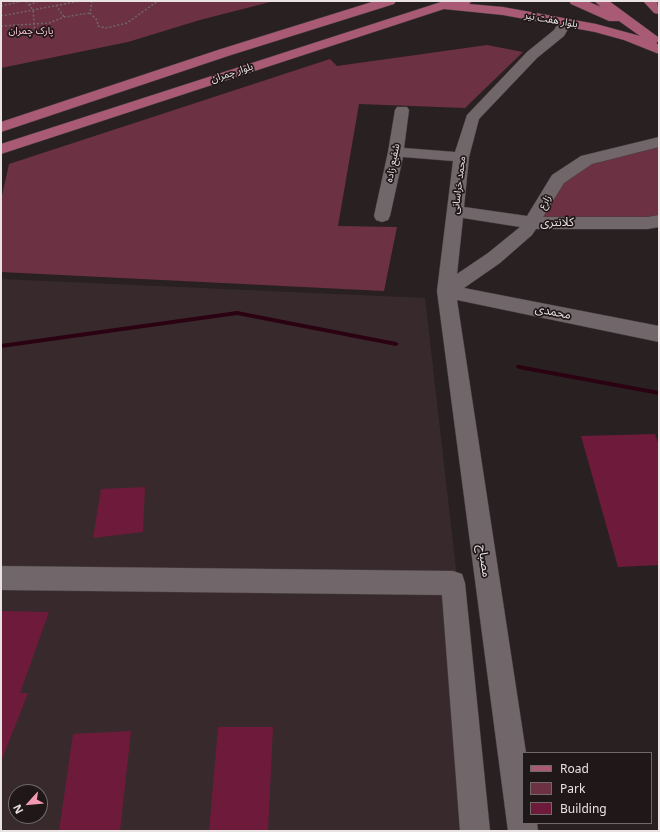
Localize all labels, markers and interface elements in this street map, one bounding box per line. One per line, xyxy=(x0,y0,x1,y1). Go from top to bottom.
street label: بلوار هفت تیر xyxy=(523,9,579,31)
park label: پارک چمران xyxy=(8,25,54,37)
street label: بلوار چمران xyxy=(209,61,255,85)
street label: شفیع زاده xyxy=(383,143,403,183)
street label: محمد خراسانی xyxy=(450,155,468,215)
street label: زارع xyxy=(536,193,554,211)
street label: کلانتری xyxy=(540,216,574,230)
street label: محمدی xyxy=(534,301,572,323)
street label: مصباح xyxy=(475,544,493,578)
legend xyxy=(522,752,652,824)
text: Road xyxy=(560,760,589,777)
text: Park xyxy=(560,780,585,797)
north arrow xyxy=(8,784,48,824)
text: Building xyxy=(560,800,607,817)
text: N xyxy=(9,802,26,817)

